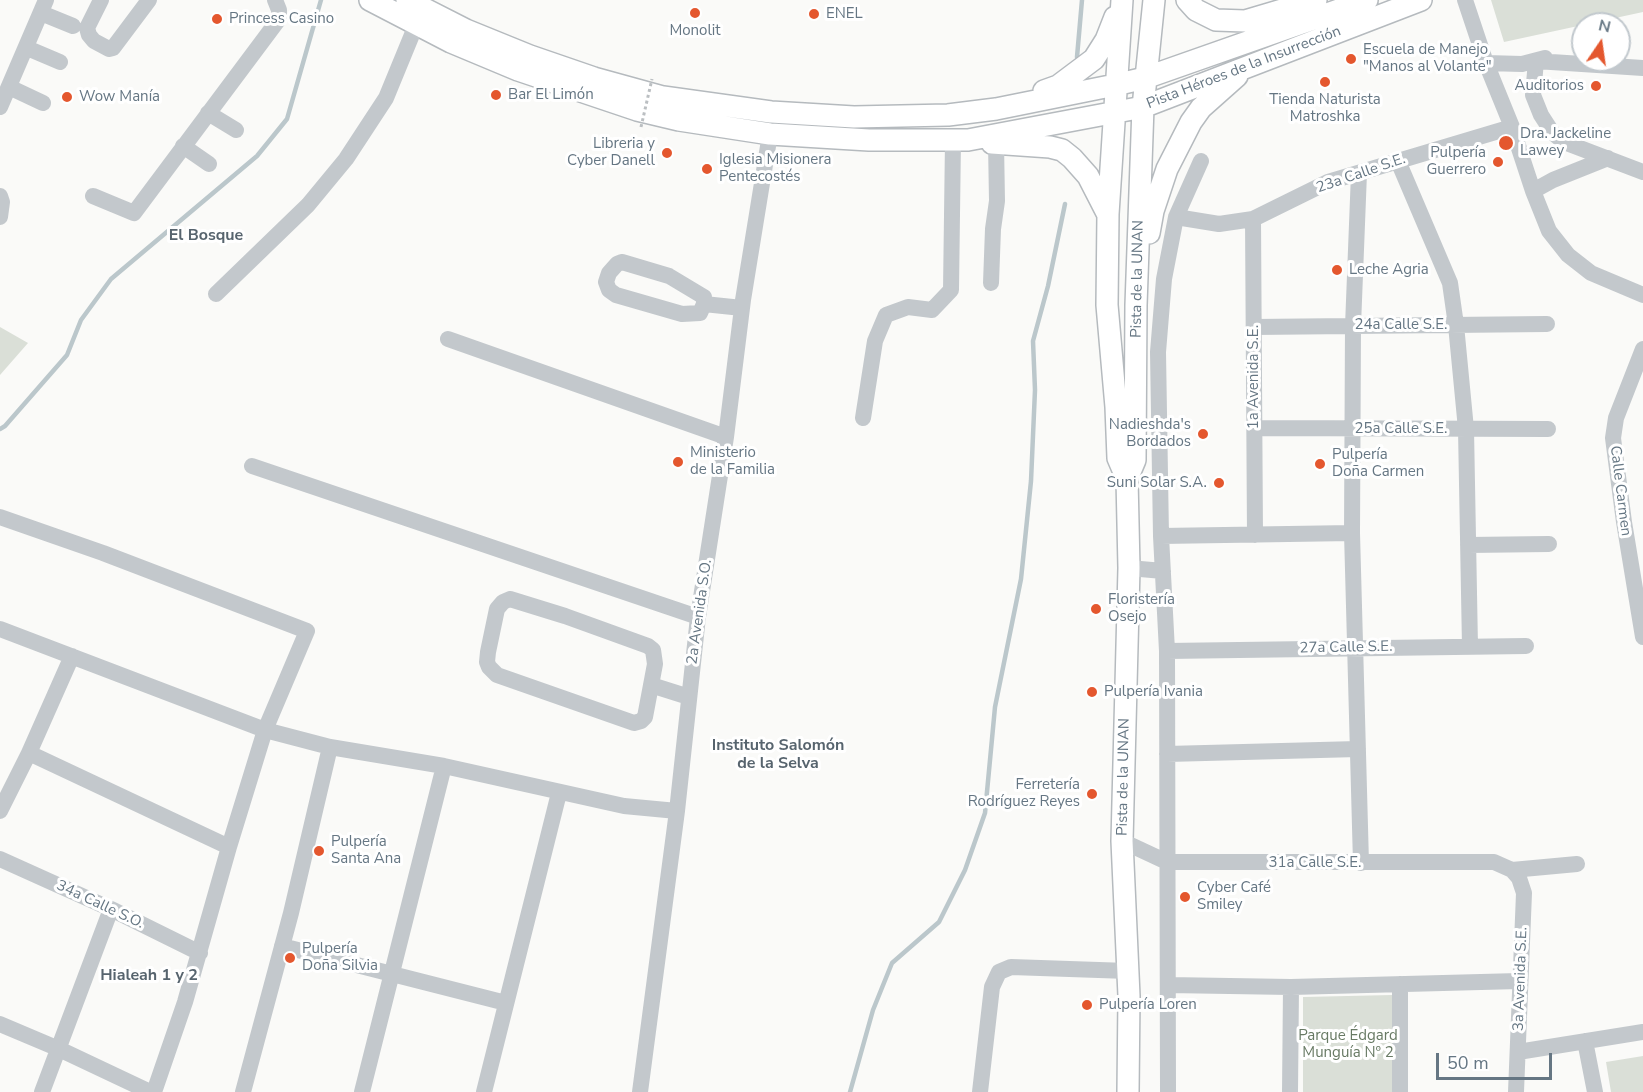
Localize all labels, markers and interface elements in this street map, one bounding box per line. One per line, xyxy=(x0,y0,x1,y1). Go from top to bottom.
place label: ENEL xyxy=(826,5,863,23)
marker: Monolit xyxy=(688,6,702,20)
marker: ENEL xyxy=(807,7,821,21)
place label: Princess Casino xyxy=(229,10,334,28)
marker: Princess Casino xyxy=(210,12,224,26)
north arrow xyxy=(1571,12,1631,72)
text: N xyxy=(1596,14,1613,38)
place label: Monolit xyxy=(669,22,721,40)
street label: Pista Héroes de la Insurrección xyxy=(1144,23,1344,113)
place label: Escuela de Manejo "Manos al Volante" xyxy=(1363,41,1492,76)
marker: Escuela de Manejo "Manos al Volante" xyxy=(1344,52,1358,66)
marker: Tienda Naturista Matroshka xyxy=(1318,75,1332,89)
place label: Auditorios xyxy=(1515,77,1584,95)
marker: Auditorios xyxy=(1589,79,1603,93)
place label: Bar El Limón xyxy=(508,86,594,104)
place label: Wow Manía xyxy=(79,88,160,106)
marker: Bar El Limón xyxy=(489,88,503,102)
marker: Wow Manía xyxy=(60,90,74,104)
place label: Tienda Naturista Matroshka xyxy=(1269,91,1381,126)
place label: Dra. Jackeline Lawey xyxy=(1520,125,1611,160)
marker: Dra. Jackeline Lawey xyxy=(1497,134,1515,152)
place label: Libreria y Cyber Danell xyxy=(567,135,655,170)
place label: Pulpería Guerrero xyxy=(1426,144,1486,179)
marker: Libreria y Cyber Danell xyxy=(660,146,674,160)
street label: 23a Calle S.E. xyxy=(1314,150,1408,198)
place label: Iglesia Misionera Pentecostés xyxy=(719,151,832,186)
marker: Pulpería Guerrero xyxy=(1491,155,1505,169)
marker: Iglesia Misionera Pentecostés xyxy=(700,162,714,176)
street label: Pista de la UNAN xyxy=(1128,220,1148,338)
district label: El Bosque xyxy=(169,226,243,246)
place label: Leche Agria xyxy=(1349,261,1429,279)
marker: Leche Agria xyxy=(1330,263,1344,277)
street label: 24a Calle S.E. xyxy=(1354,316,1448,334)
street label: 1a Avenida S.E. xyxy=(1245,325,1263,429)
place label: Nadieshda's Bordados xyxy=(1109,416,1191,451)
street label: 25a Calle S.E. xyxy=(1354,420,1448,438)
marker: Nadieshda's Bordados xyxy=(1196,427,1210,441)
place label: Ministerio de la Familia xyxy=(690,444,775,479)
street label: Calle Carmen xyxy=(1606,445,1634,537)
place label: Pulpería Doña Carmen xyxy=(1332,446,1424,481)
marker: Ministerio de la Familia xyxy=(671,455,685,469)
marker: Pulpería Doña Carmen xyxy=(1313,457,1327,471)
place label: Suni Solar S.A. xyxy=(1107,474,1207,492)
marker: Suni Solar S.A. xyxy=(1212,476,1226,490)
street label: 2a Avenida S.O. xyxy=(684,558,716,666)
place label: Floristería Osejo xyxy=(1108,591,1175,626)
marker: Floristería Osejo xyxy=(1089,602,1103,616)
street label: 27a Calle S.E. xyxy=(1299,638,1393,658)
place label: Pulpería Ivania xyxy=(1104,683,1203,701)
marker: Pulpería Ivania xyxy=(1085,685,1099,699)
street label: Pista de la UNAN xyxy=(1114,718,1134,836)
district label: Instituto Salomón de la Selva xyxy=(712,736,844,774)
place label: Ferretería Rodríguez Reyes xyxy=(968,776,1080,811)
marker: Ferretería Rodríguez Reyes xyxy=(1085,787,1099,801)
place label: Pulpería Santa Ana xyxy=(331,833,401,868)
marker: Pulpería Santa Ana xyxy=(312,844,326,858)
street label: 31a Calle S.E. xyxy=(1268,854,1362,872)
street label: 34a Calle S.O. xyxy=(53,877,147,933)
place label: Cyber Café Smiley xyxy=(1197,879,1271,914)
marker: Cyber Café Smiley xyxy=(1178,890,1192,904)
street label: 3a Avenida S.E. xyxy=(1510,927,1532,1031)
place label: Pulpería Doña Silvia xyxy=(302,940,378,975)
marker: Pulpería Doña Silvia xyxy=(283,951,297,965)
district label: Hialeah 1 y 2 xyxy=(100,966,198,986)
place label: Pulpería Loren xyxy=(1099,996,1197,1014)
marker: Pulpería Loren xyxy=(1080,998,1094,1012)
park label: Parque Édgard Munguía Nº 2 xyxy=(1298,1027,1398,1062)
scale bar xyxy=(1439,1041,1554,1079)
text: 50 m xyxy=(1447,1051,1489,1075)

